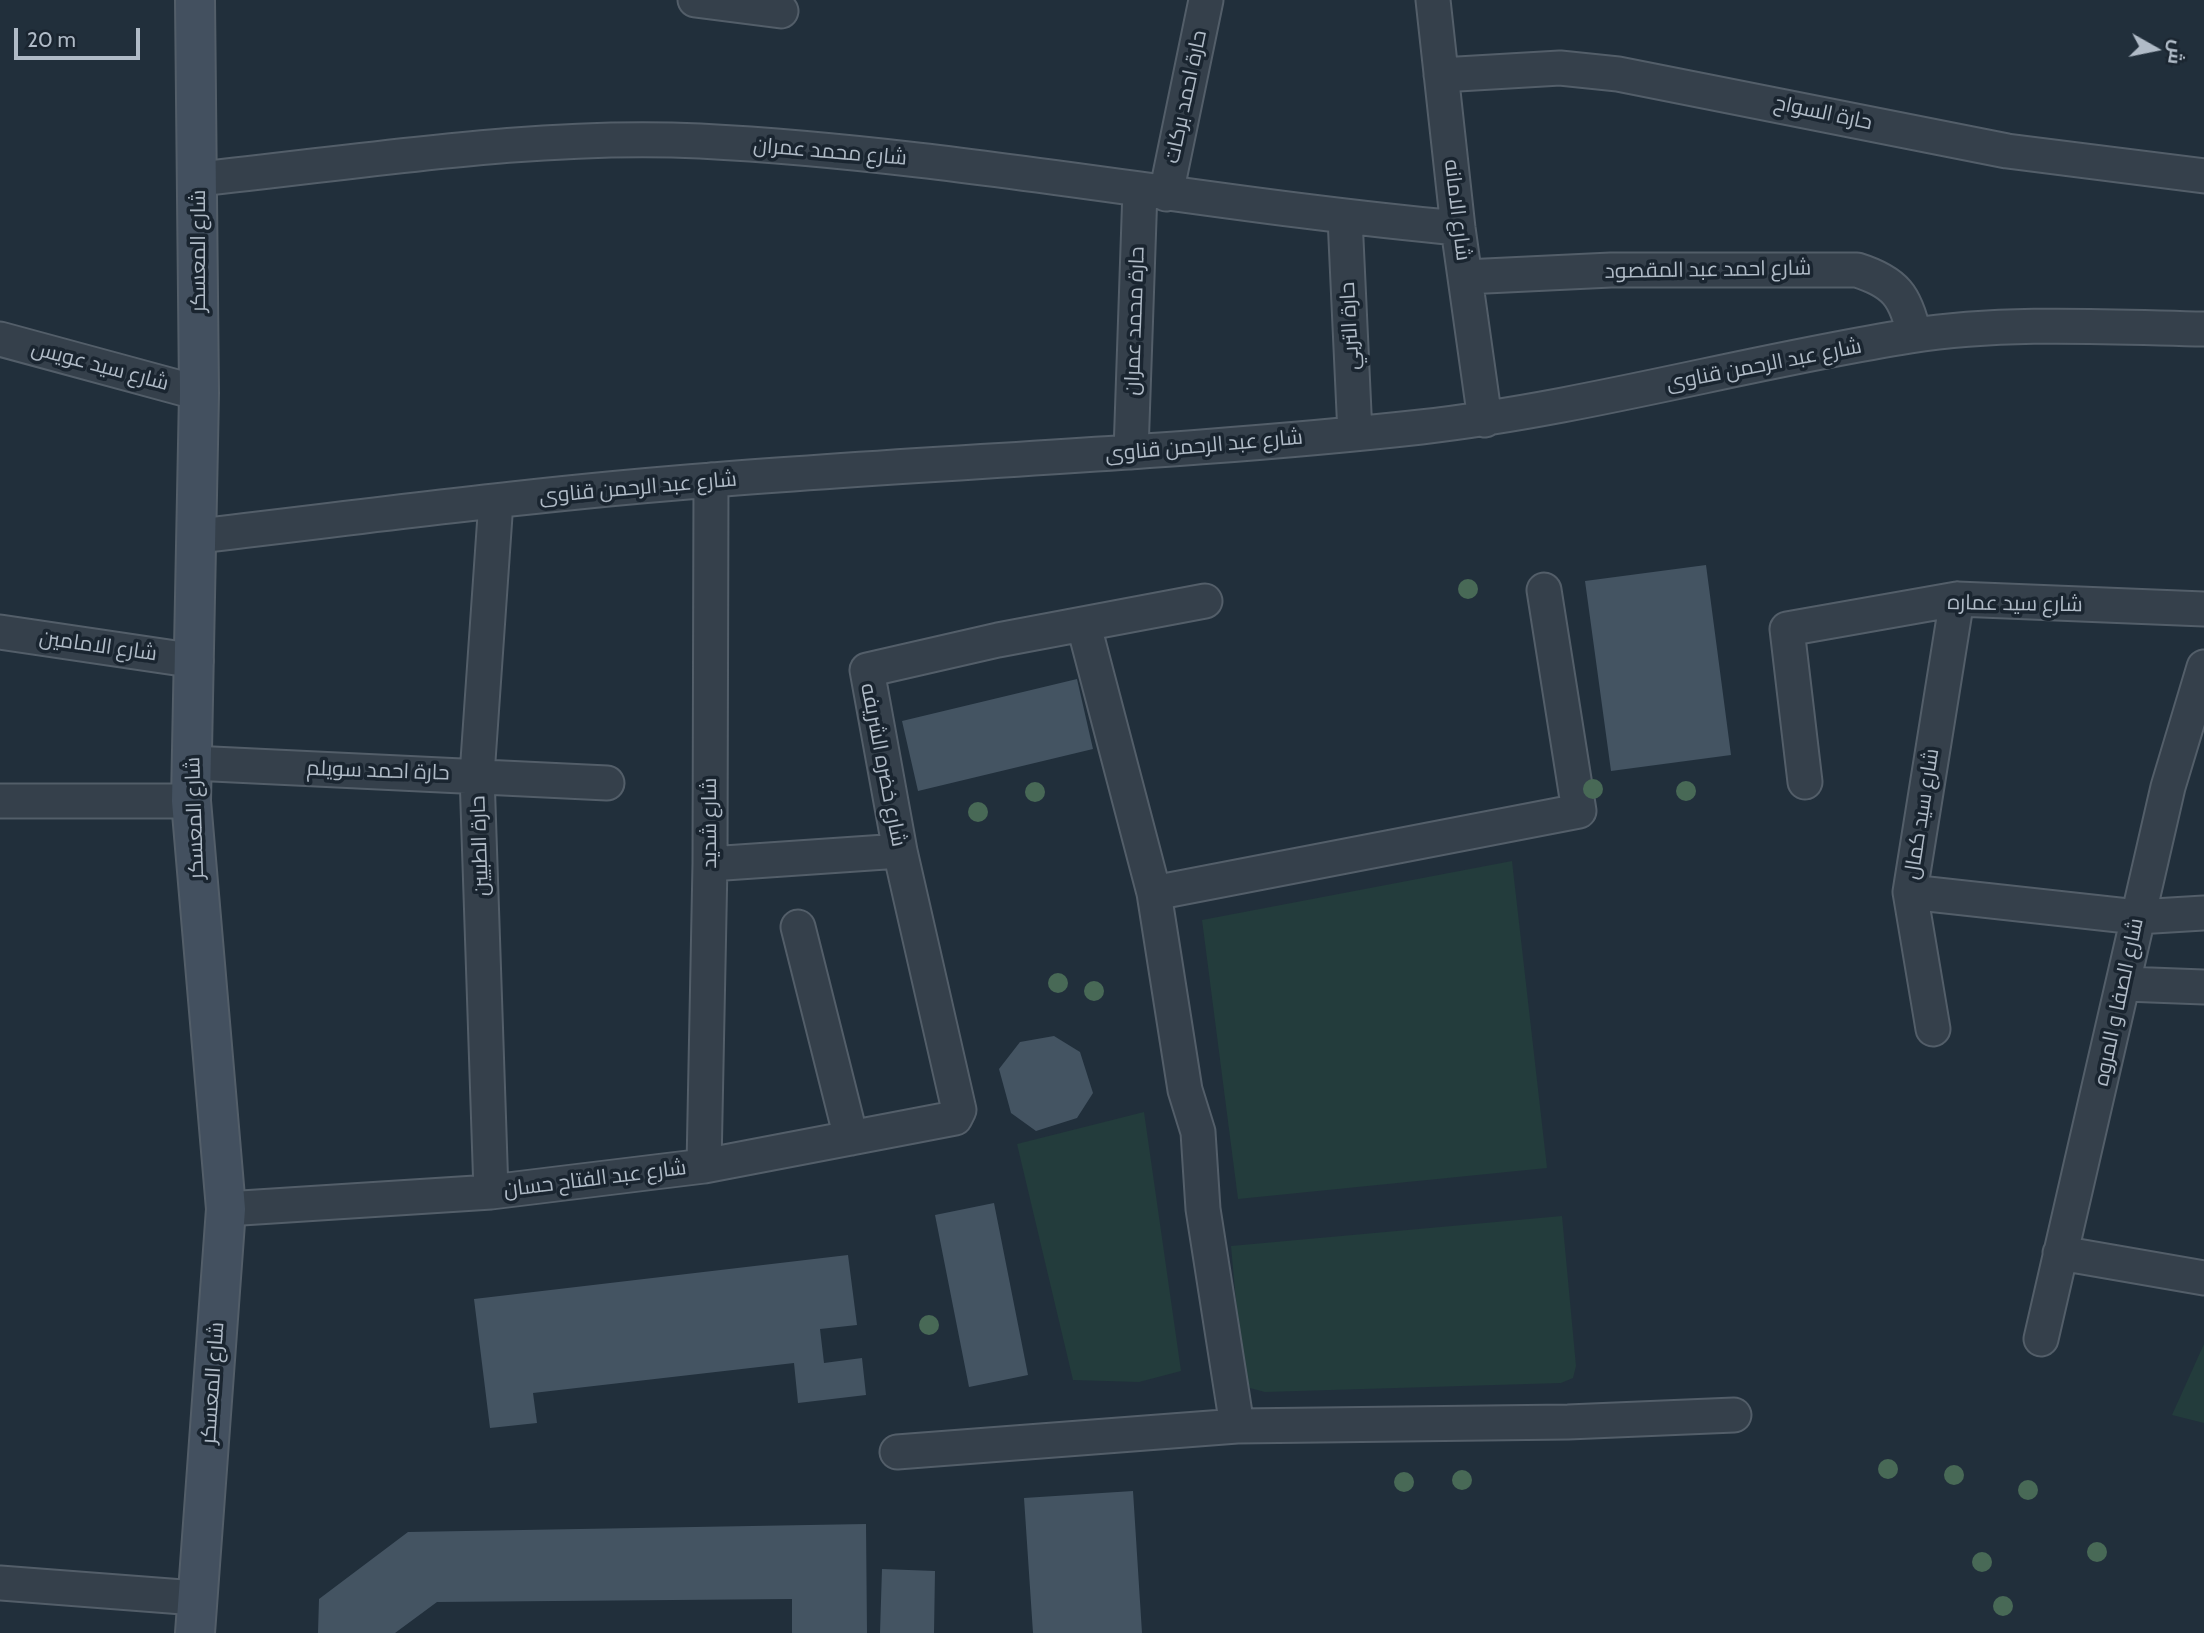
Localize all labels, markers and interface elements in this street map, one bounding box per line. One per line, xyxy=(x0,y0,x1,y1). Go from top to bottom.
scale bar xyxy=(18,14,144,58)
north arrow xyxy=(2120,14,2190,84)
text: 20 m xyxy=(27,27,76,52)
street label: حارة احمد بركات xyxy=(1160,28,1212,166)
text: ش xyxy=(2163,39,2190,66)
street label: حارة السواح xyxy=(1772,90,1874,136)
street label: شارع محمد عمران xyxy=(752,133,908,171)
street label: شارع الامانه xyxy=(1438,158,1476,262)
street label: شارع المعسكر xyxy=(186,190,212,312)
street label: حارة محمد عمران xyxy=(1120,246,1150,396)
street label: شارع احمد عبد المقصود xyxy=(1604,256,1812,284)
street label: حارة التربي xyxy=(1335,281,1365,371)
street label: شارع عبد الرحمن قناوى xyxy=(1664,334,1864,396)
street label: شارع سيد عويس xyxy=(29,336,171,396)
street label: شارع عبد الرحمن قناوى xyxy=(1104,425,1304,467)
street label: شارع عبد الرحمن قناوى xyxy=(538,467,738,509)
street label: شارع سيد عماره xyxy=(1947,590,2083,618)
street label: شارع الامامين xyxy=(38,625,158,667)
street label: شارع خضره الشريفه xyxy=(855,681,911,849)
street label: شارع سيد كمال xyxy=(1899,747,1945,881)
street label: شارع المعسكر xyxy=(180,756,210,880)
street label: حارة احمد سويلم xyxy=(306,756,450,786)
street label: شارع شديد xyxy=(697,778,723,868)
street label: حارة الطبيين xyxy=(466,795,494,897)
street label: شارع الصفا و المروه xyxy=(2089,916,2149,1088)
street label: شارع عبد الفتاح حسان xyxy=(502,1155,688,1203)
street label: شارع المعسكر xyxy=(196,1321,230,1445)

